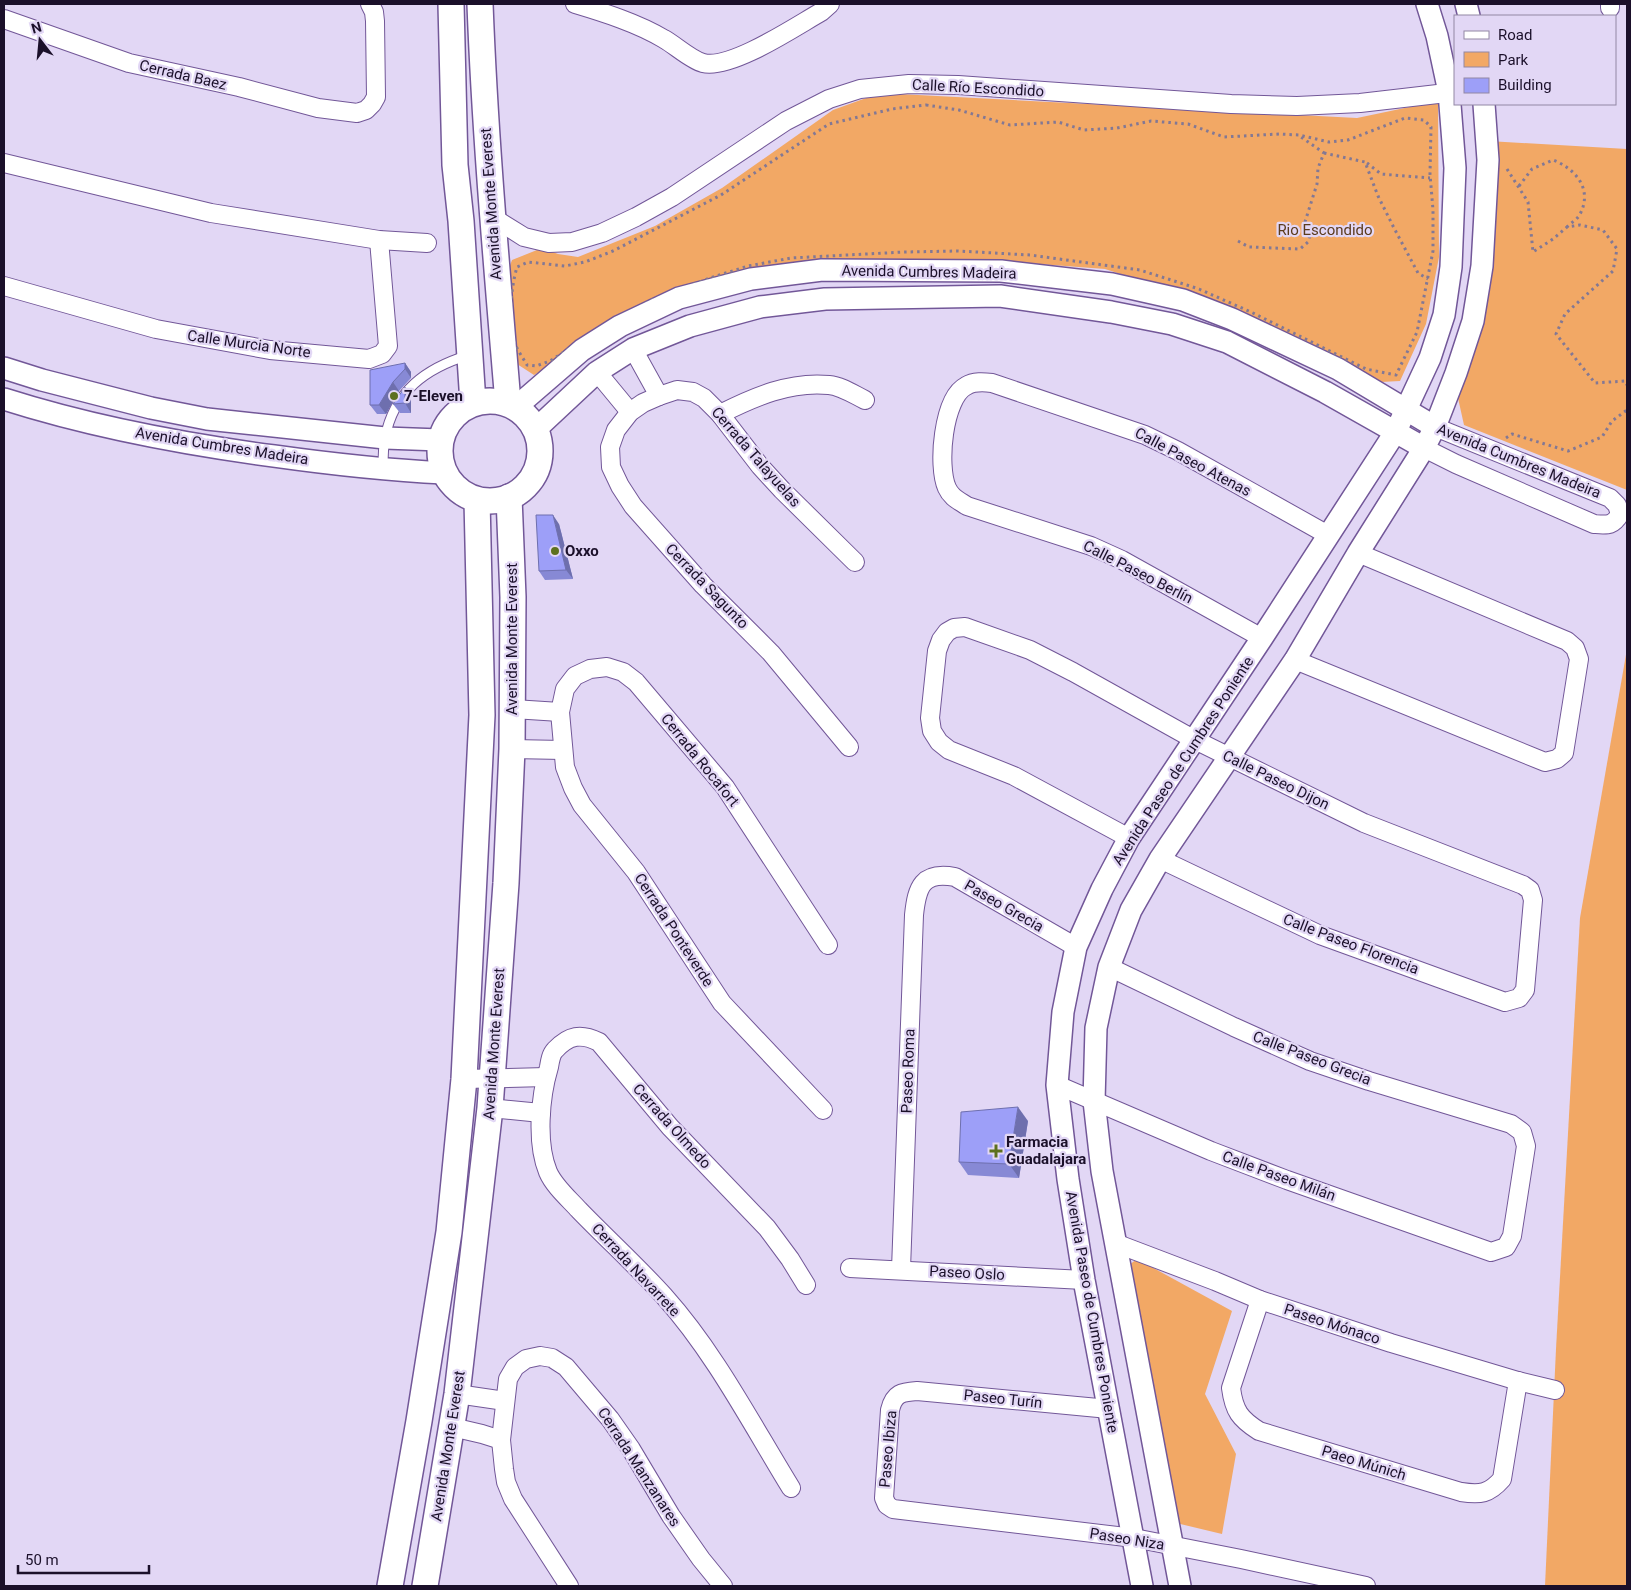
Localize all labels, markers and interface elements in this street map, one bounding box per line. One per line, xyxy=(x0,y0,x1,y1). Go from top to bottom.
north arrow xyxy=(15,15,65,65)
legend xyxy=(1454,15,1616,105)
text: N xyxy=(29,18,43,37)
text: Road xyxy=(1498,26,1532,44)
text: Park xyxy=(1498,51,1529,69)
street label: Cerrada Baez xyxy=(138,56,228,94)
street label: Calle Río Escondido xyxy=(912,76,1044,100)
text: Building xyxy=(1498,76,1552,94)
street label: Avenida Monte Everest xyxy=(477,127,505,281)
park label: Rio Escondido xyxy=(1277,221,1373,239)
street label: Avenida Cumbres Madeira xyxy=(841,261,1017,283)
street label: Calle Murcia Norte xyxy=(186,326,312,362)
place label: 7-Eleven xyxy=(404,387,463,405)
marker: 7-Eleven xyxy=(388,390,400,402)
street label: Cerrada Talayuelas xyxy=(708,403,804,511)
street label: Avenida Cumbres Madeira xyxy=(1434,420,1604,502)
street label: Avenida Cumbres Madeira xyxy=(134,423,310,469)
street label: Calle Paseo Atenas xyxy=(1132,424,1254,500)
street label: Calle Paseo Berlín xyxy=(1080,537,1196,607)
street label: Cerrada Sagunto xyxy=(662,540,752,632)
place label: Oxxo xyxy=(565,542,599,560)
marker: Oxxo xyxy=(549,545,561,557)
street label: Avenida Monte Everest xyxy=(503,563,521,715)
street label: Avenida Paseo de Cumbres Poniente xyxy=(1109,653,1257,869)
street label: Cerrada Rocafort xyxy=(657,710,743,810)
street label: Calle Paseo Dijon xyxy=(1220,746,1332,814)
street label: Cerrada Ponteverde xyxy=(631,870,717,990)
street label: Paseo Grecia xyxy=(961,876,1047,936)
street label: Calle Paseo Florencia xyxy=(1281,910,1421,978)
street label: Avenida Monte Everest xyxy=(480,967,508,1121)
street label: Calle Paseo Grecia xyxy=(1250,1027,1374,1089)
street label: Paseo Roma xyxy=(898,1028,918,1114)
street label: Cerrada Olmedo xyxy=(629,1080,715,1172)
place label: Farmacia Guadalajara xyxy=(1006,1133,1086,1168)
marker: Farmacia Guadalajara xyxy=(990,1145,1002,1157)
street label: Calle Paseo Milán xyxy=(1220,1147,1338,1205)
street label: Avenida Paseo de Cumbres Poniente xyxy=(1062,1190,1122,1434)
street label: Cerrada Navarrete xyxy=(588,1220,684,1320)
street label: Paseo Oslo xyxy=(929,1262,1005,1284)
street label: Paseo Mónaco xyxy=(1282,1300,1382,1348)
street label: Avenida Monte Everest xyxy=(427,1369,469,1523)
street label: Paseo Turín xyxy=(963,1386,1043,1412)
street label: Cerrada Manzanares xyxy=(594,1404,684,1530)
street label: Paseo Ibiza xyxy=(876,1410,900,1488)
street label: Paeo Múnich xyxy=(1320,1442,1408,1484)
street label: Paseo Niza xyxy=(1088,1524,1166,1554)
scale bar xyxy=(18,1542,149,1574)
text: 50 m xyxy=(25,1551,59,1569)

